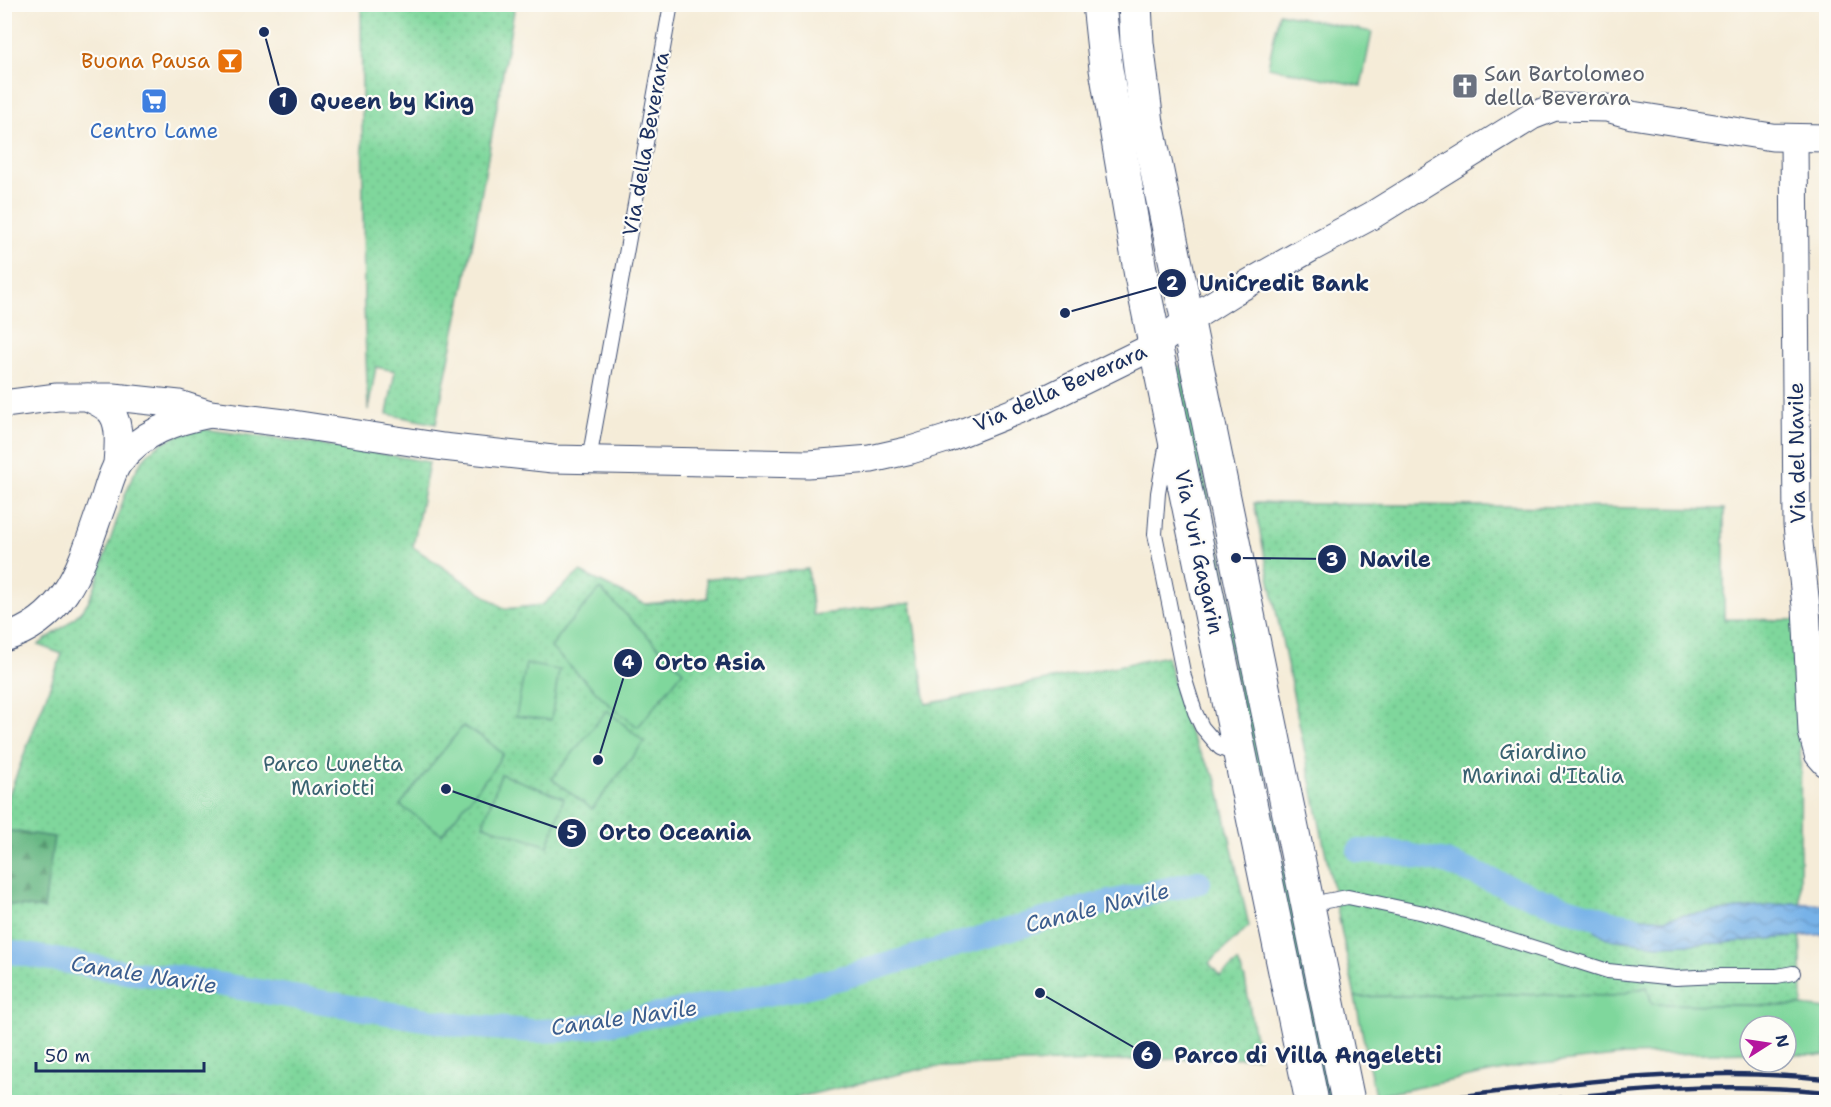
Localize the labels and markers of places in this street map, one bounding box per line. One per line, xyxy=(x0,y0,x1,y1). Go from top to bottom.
bar icon: Buona Pausa xyxy=(215,46,245,76)
place label: Buona Pausa xyxy=(81,47,210,75)
place label: San Bartolomeo della Beverara xyxy=(1484,60,1645,112)
church icon: San Bartolomeo della Beverara xyxy=(1450,71,1480,101)
callout: Queen by King xyxy=(268,81,486,121)
supermarket icon: Centro Lame xyxy=(139,86,169,116)
place label: Centro Lame xyxy=(90,117,218,145)
callout: UniCredit Bank xyxy=(1157,263,1381,303)
callout: Navile xyxy=(1317,539,1442,579)
callout: Orto Asia xyxy=(613,643,777,683)
callout: Orto Oceania xyxy=(557,813,763,853)
callout: Parco di Villa Angeletti xyxy=(1132,1035,1454,1075)

